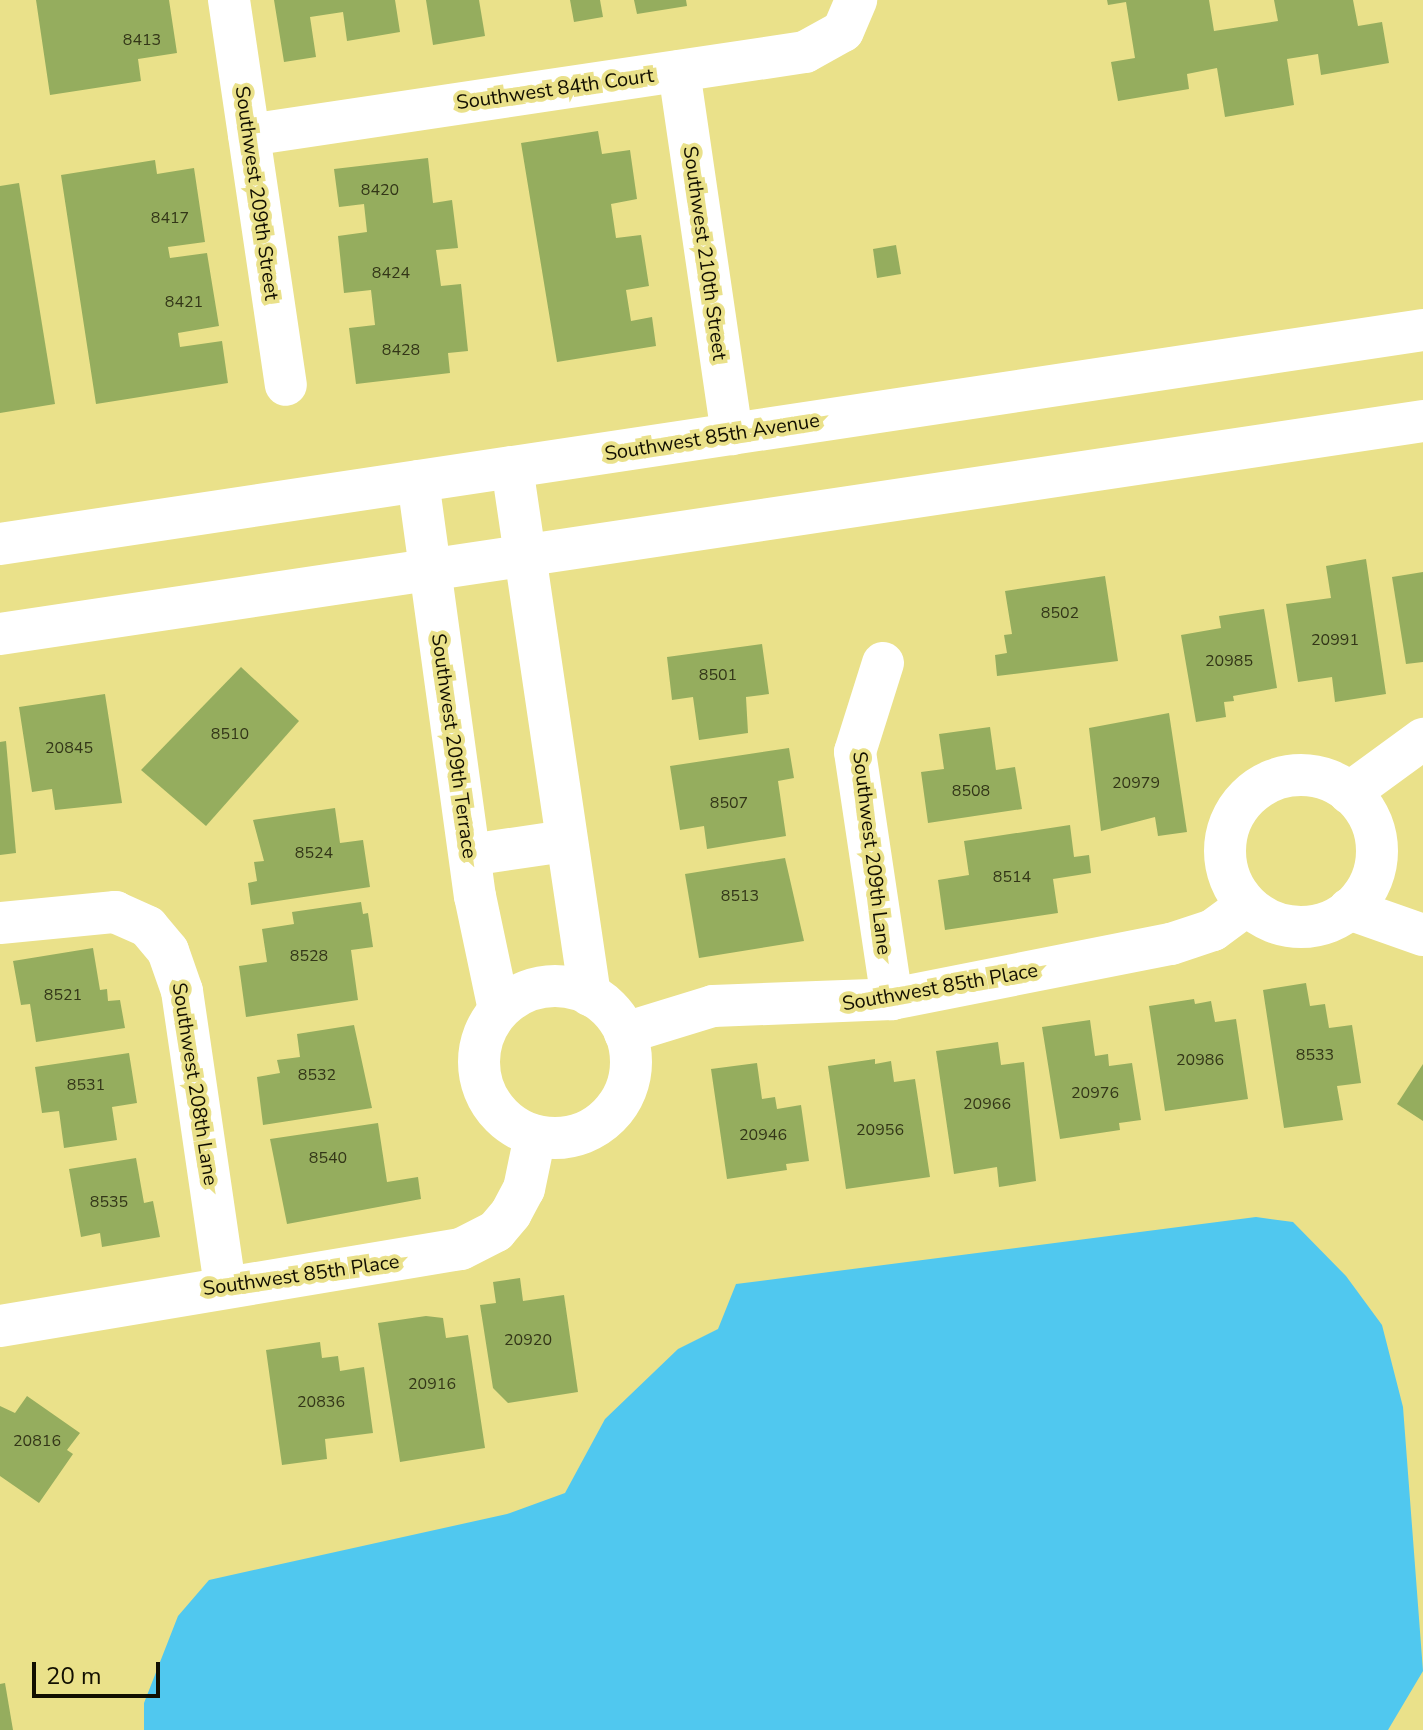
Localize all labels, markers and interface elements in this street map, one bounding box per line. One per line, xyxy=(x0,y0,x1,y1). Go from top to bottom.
house number: 8413 xyxy=(123,30,161,50)
street label: Southwest 84th Court xyxy=(455,63,655,115)
street label: Southwest 209th Street xyxy=(230,84,284,302)
street label: Southwest 210th Street xyxy=(678,144,732,362)
house number: 8420 xyxy=(361,180,399,200)
house number: 8417 xyxy=(151,208,189,228)
house number: 8424 xyxy=(372,263,410,283)
house number: 8421 xyxy=(165,292,203,312)
house number: 8428 xyxy=(382,340,420,360)
street label: Southwest 85th Avenue xyxy=(603,408,821,466)
house number: 8502 xyxy=(1041,603,1079,623)
house number: 20991 xyxy=(1311,630,1359,650)
street label: Southwest 209th Terrace xyxy=(426,632,482,860)
house number: 20985 xyxy=(1205,651,1253,671)
house number: 8501 xyxy=(699,665,737,685)
house number: 8510 xyxy=(211,724,249,744)
house number: 20845 xyxy=(45,738,93,758)
street label: Southwest 209th Lane xyxy=(848,750,896,956)
house number: 20979 xyxy=(1112,773,1160,793)
house number: 8508 xyxy=(952,781,990,801)
house number: 8507 xyxy=(710,793,748,813)
house number: 8524 xyxy=(295,843,333,863)
house number: 8514 xyxy=(993,867,1031,887)
house number: 8513 xyxy=(721,886,759,906)
house number: 8528 xyxy=(290,946,328,966)
street label: Southwest 85th Place xyxy=(840,958,1040,1016)
street label: Southwest 208th Lane xyxy=(167,981,223,1187)
house number: 8521 xyxy=(44,985,82,1005)
house number: 8533 xyxy=(1296,1045,1334,1065)
house number: 20986 xyxy=(1176,1050,1224,1070)
house number: 8532 xyxy=(298,1065,336,1085)
house number: 8531 xyxy=(67,1075,105,1095)
house number: 20976 xyxy=(1071,1083,1119,1103)
house number: 20966 xyxy=(963,1094,1011,1114)
house number: 20956 xyxy=(856,1120,904,1140)
house number: 20946 xyxy=(739,1125,787,1145)
house number: 8540 xyxy=(309,1148,347,1168)
house number: 8535 xyxy=(90,1192,128,1212)
street label: Southwest 85th Place xyxy=(201,1249,401,1301)
house number: 20920 xyxy=(504,1330,552,1350)
house number: 20916 xyxy=(408,1374,456,1394)
house number: 20836 xyxy=(297,1392,345,1412)
house number: 20816 xyxy=(13,1431,61,1451)
scale bar xyxy=(36,1646,164,1696)
text: 20 m xyxy=(46,1660,102,1692)

